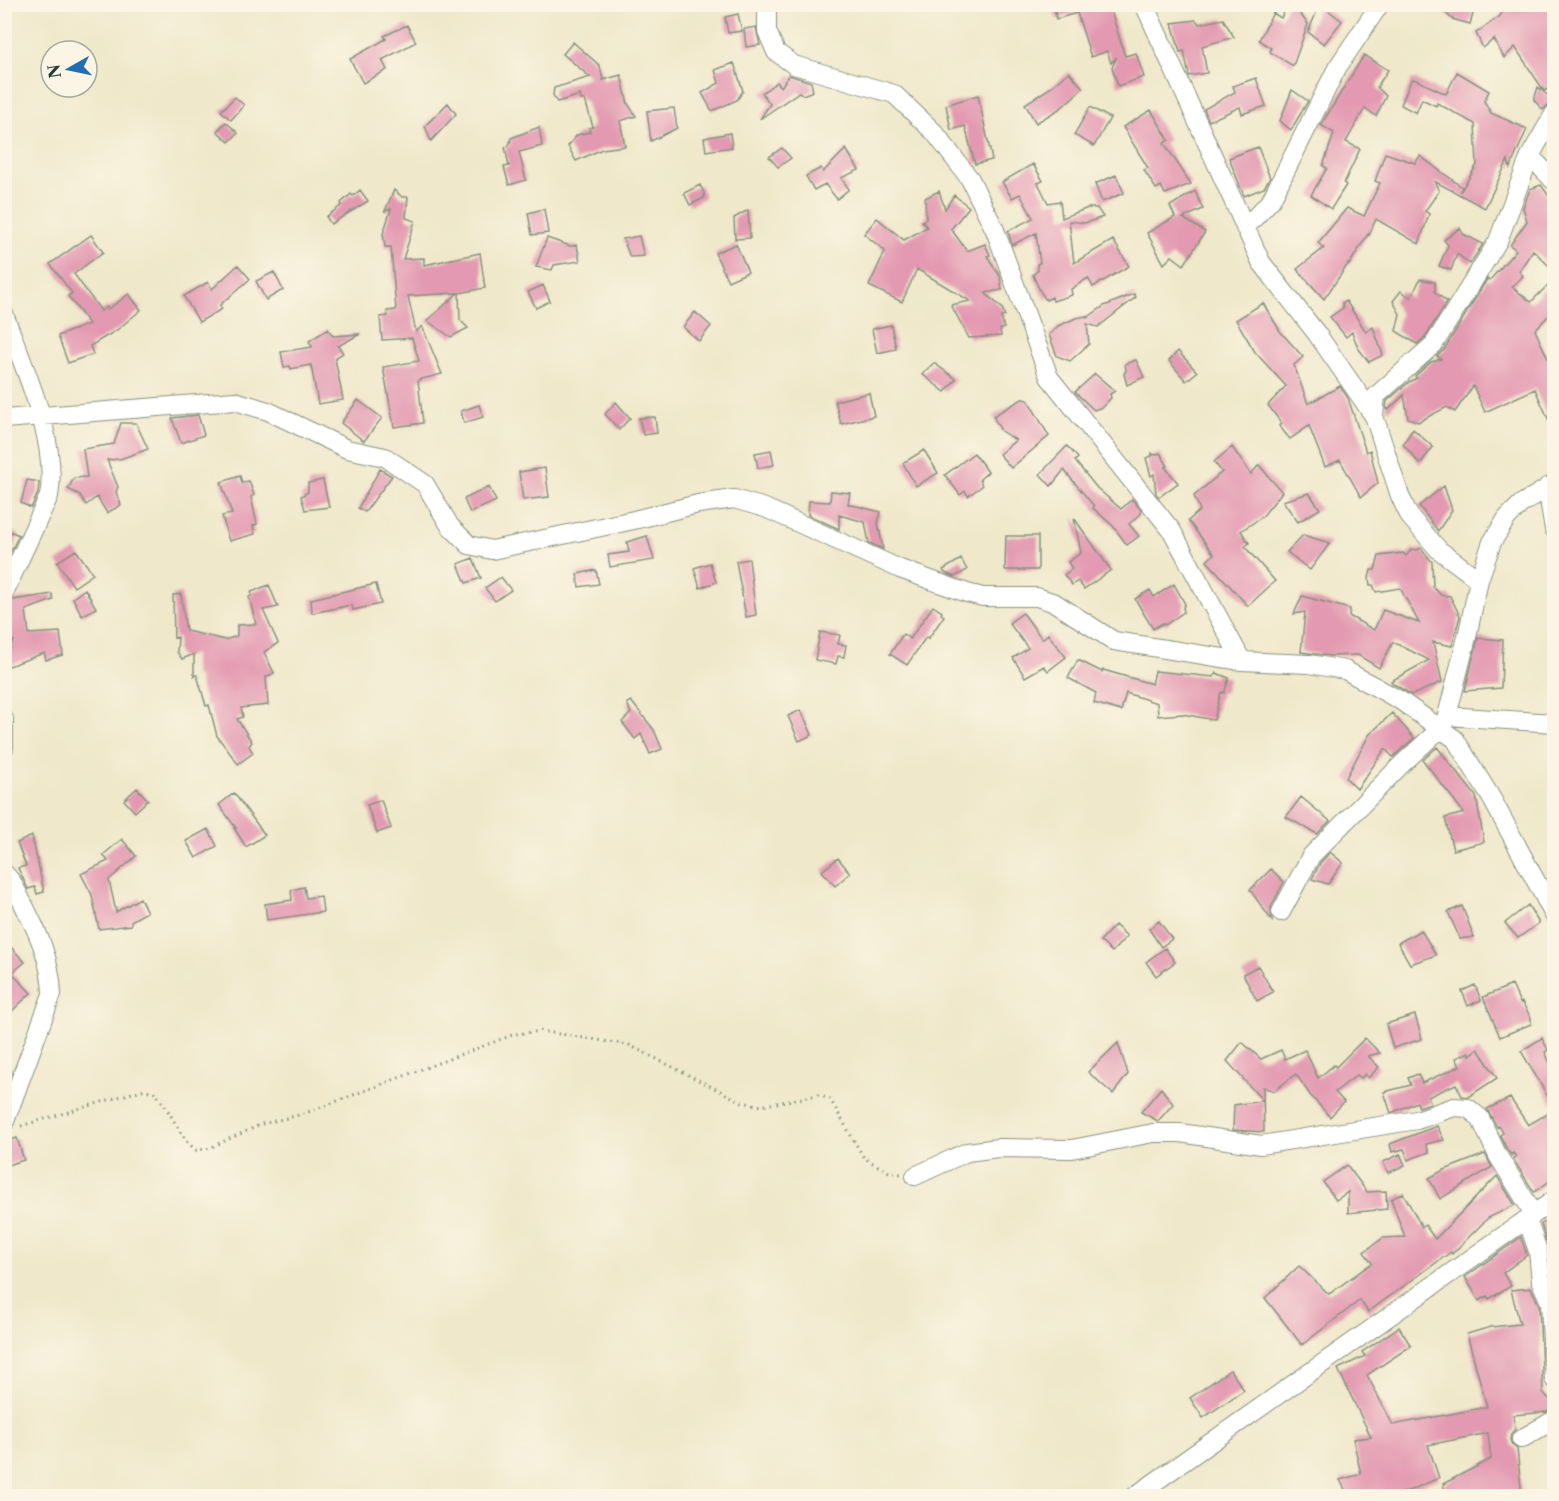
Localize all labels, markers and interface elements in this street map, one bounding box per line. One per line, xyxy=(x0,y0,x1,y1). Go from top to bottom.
north arrow xyxy=(39,39,99,99)
text: N xyxy=(43,63,65,80)

